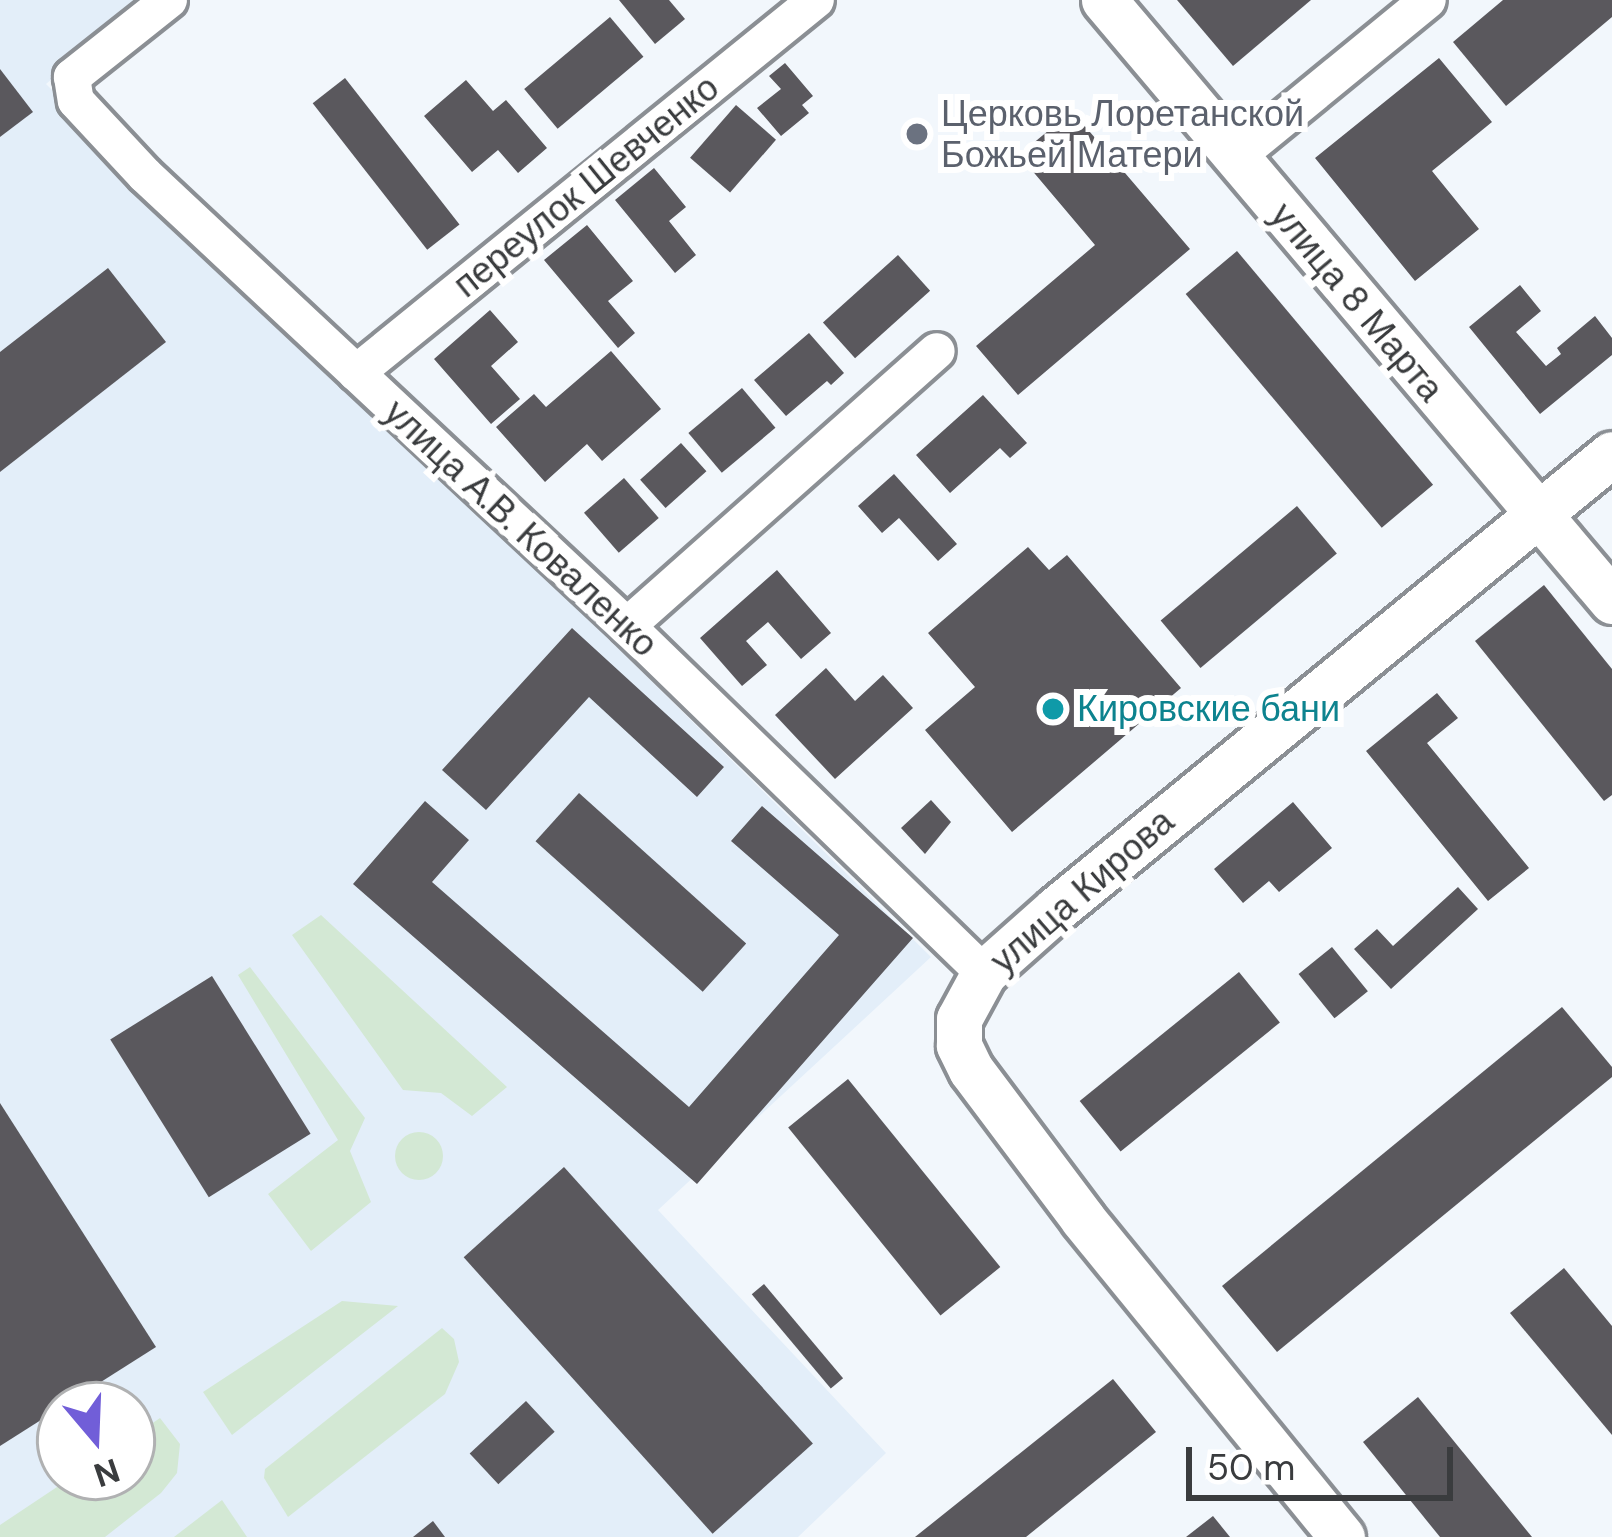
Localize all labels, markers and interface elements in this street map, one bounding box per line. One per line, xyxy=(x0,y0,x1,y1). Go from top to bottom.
street label: переулок Шевченко xyxy=(445,66,727,306)
place label: Церковь Лоретанской Божьей Матери xyxy=(941,91,1304,176)
marker: Церковь Лоретанской Божьей Матери xyxy=(904,121,930,147)
street label: улица 8 Марта xyxy=(1261,194,1453,410)
street label: улица А.В. Коваленко xyxy=(376,390,666,666)
place label: Кировские бани xyxy=(1077,687,1340,731)
marker: Кировские бани xyxy=(1040,696,1066,722)
street label: улица Кирова xyxy=(982,800,1182,982)
north arrow xyxy=(36,1381,156,1501)
scale bar xyxy=(1192,1423,1459,1497)
text: 50 m xyxy=(1207,1444,1295,1491)
text: N xyxy=(89,1448,125,1497)

